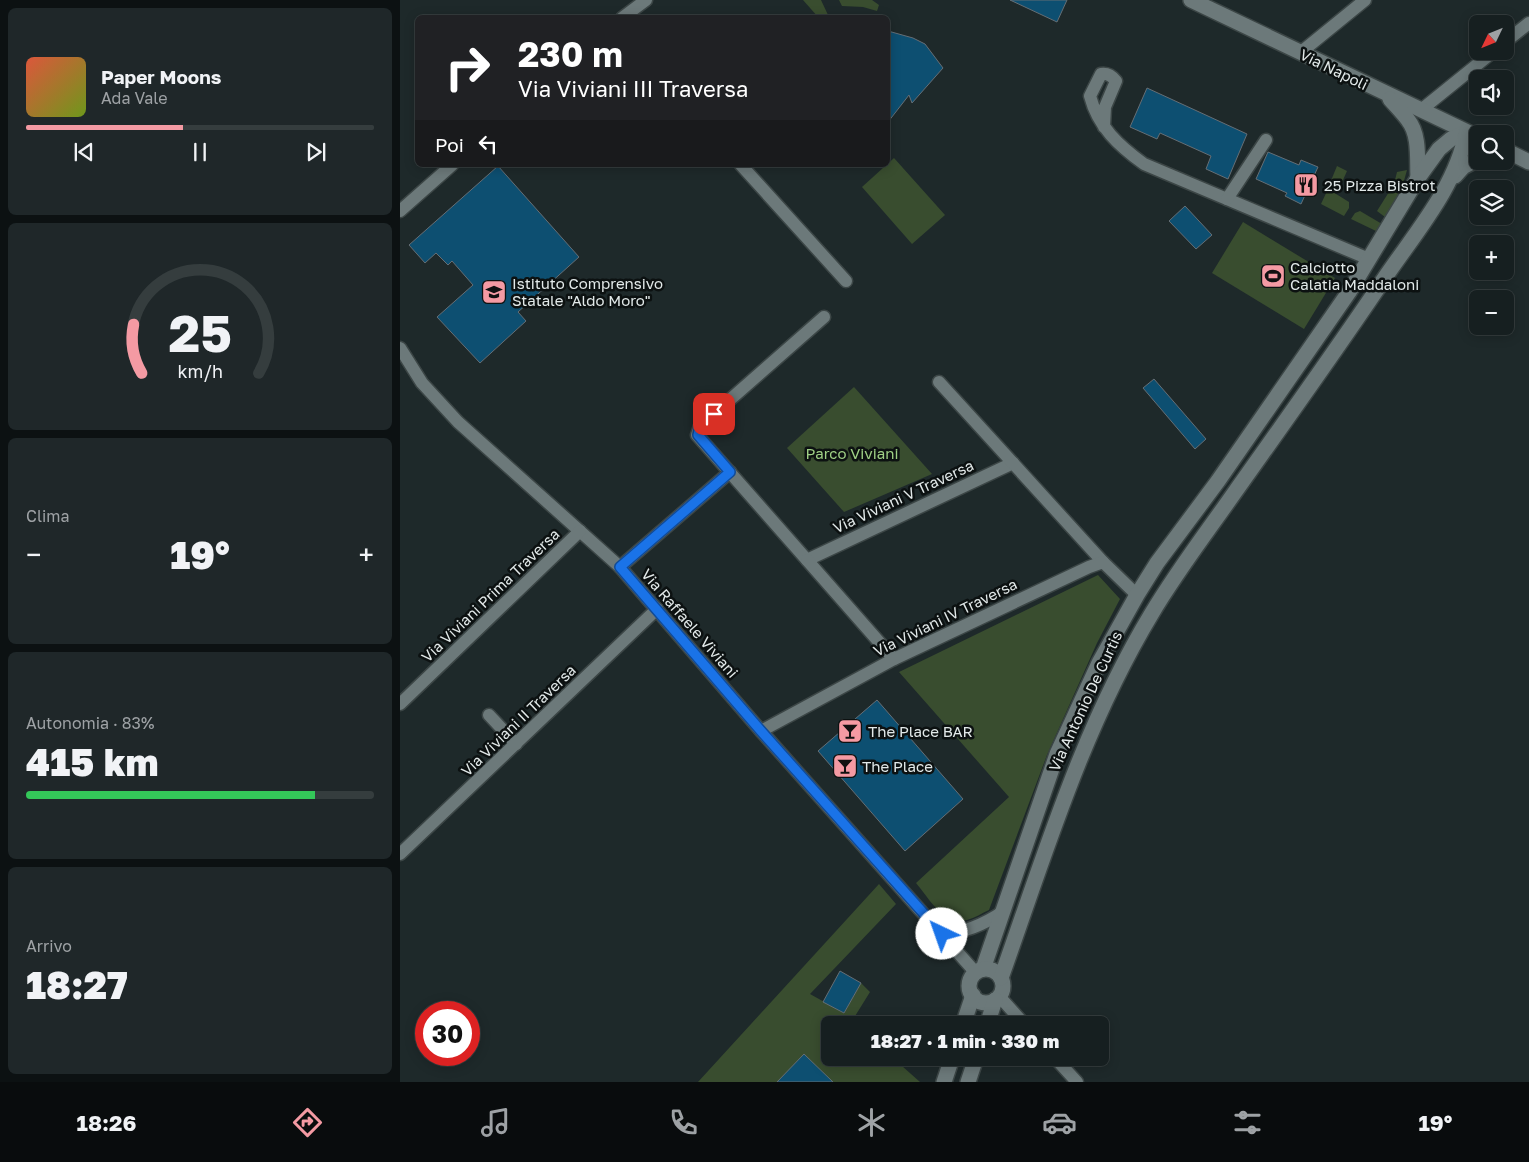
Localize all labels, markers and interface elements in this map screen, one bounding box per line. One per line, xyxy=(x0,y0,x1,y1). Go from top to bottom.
north arrow xyxy=(1469,15,1514,60)
map controls xyxy=(1469,15,1514,335)
text: 230 m xyxy=(518,33,623,75)
icon: right xyxy=(435,35,500,100)
street label: Via Napoli xyxy=(1297,45,1371,93)
text: Paper Moons xyxy=(101,65,221,88)
button: sound xyxy=(1469,70,1514,115)
text: Via Viviani III Traversa xyxy=(518,75,748,102)
text: Ada Vale xyxy=(101,88,167,108)
button: search xyxy=(1469,125,1514,170)
icon: left xyxy=(474,130,502,158)
text: Poi xyxy=(435,133,464,156)
icon: previous xyxy=(70,138,98,166)
icon: pause xyxy=(186,138,214,166)
icon: next xyxy=(302,138,330,166)
restaurant icon: 25 Pizza Bistrot xyxy=(1293,172,1319,198)
place label: 25 Pizza Bistrot xyxy=(1324,176,1435,194)
button: layers xyxy=(1469,180,1514,225)
button: + xyxy=(1469,235,1514,280)
place label: Calciotto Calatia Maddaloni xyxy=(1290,258,1419,293)
sports icon: Calciotto Calatia Maddaloni xyxy=(1260,263,1286,289)
place label: Istituto Comprensivo Statale "Aldo Moro" xyxy=(512,274,663,309)
school or university icon: Istituto Comprensivo Statale "Aldo Moro" xyxy=(481,279,507,305)
button: − xyxy=(1469,290,1514,335)
text: 25 xyxy=(168,301,232,363)
text: km/h xyxy=(177,360,223,382)
pin xyxy=(693,393,735,435)
icon: arrive xyxy=(700,400,728,428)
park label: Parco Viviani xyxy=(806,444,899,462)
street label: Via Viviani V Traversa xyxy=(830,456,976,536)
text: Clima xyxy=(26,506,70,526)
street label: Via Viviani Prima Traversa xyxy=(417,524,563,666)
text: 19° xyxy=(170,532,230,577)
text: − xyxy=(26,538,41,571)
text: + xyxy=(359,538,374,571)
street label: Via Raffaele Viviani xyxy=(638,565,742,681)
street label: Via Viviani IV Traversa xyxy=(870,574,1020,660)
street label: Via Antonio De Curtis xyxy=(1045,628,1125,774)
street label: Via Viviani II Traversa xyxy=(457,661,579,779)
text: Autonomia · 83% xyxy=(26,713,154,733)
bar icon: The Place BAR xyxy=(837,718,863,744)
place label: The Place BAR xyxy=(868,722,973,740)
text: 415 km xyxy=(26,739,159,784)
bar icon: The Place xyxy=(832,753,858,779)
place label: The Place xyxy=(862,757,933,775)
position arrow xyxy=(915,907,967,959)
text: Arrivo xyxy=(26,936,72,956)
text: 18:27 xyxy=(26,962,128,1007)
speed limit sign: 30 xyxy=(415,1001,480,1066)
text: 18:27 · 1 min · 330 m xyxy=(871,1029,1059,1052)
icon: directions xyxy=(290,1105,325,1140)
icon: music xyxy=(478,1105,513,1140)
icon: phone xyxy=(666,1105,701,1140)
icon: climate xyxy=(854,1105,889,1140)
icon: car xyxy=(1042,1105,1077,1140)
icon: filters xyxy=(1230,1105,1265,1140)
text: 18:26 xyxy=(77,1109,136,1136)
text: 19° xyxy=(1419,1109,1452,1136)

